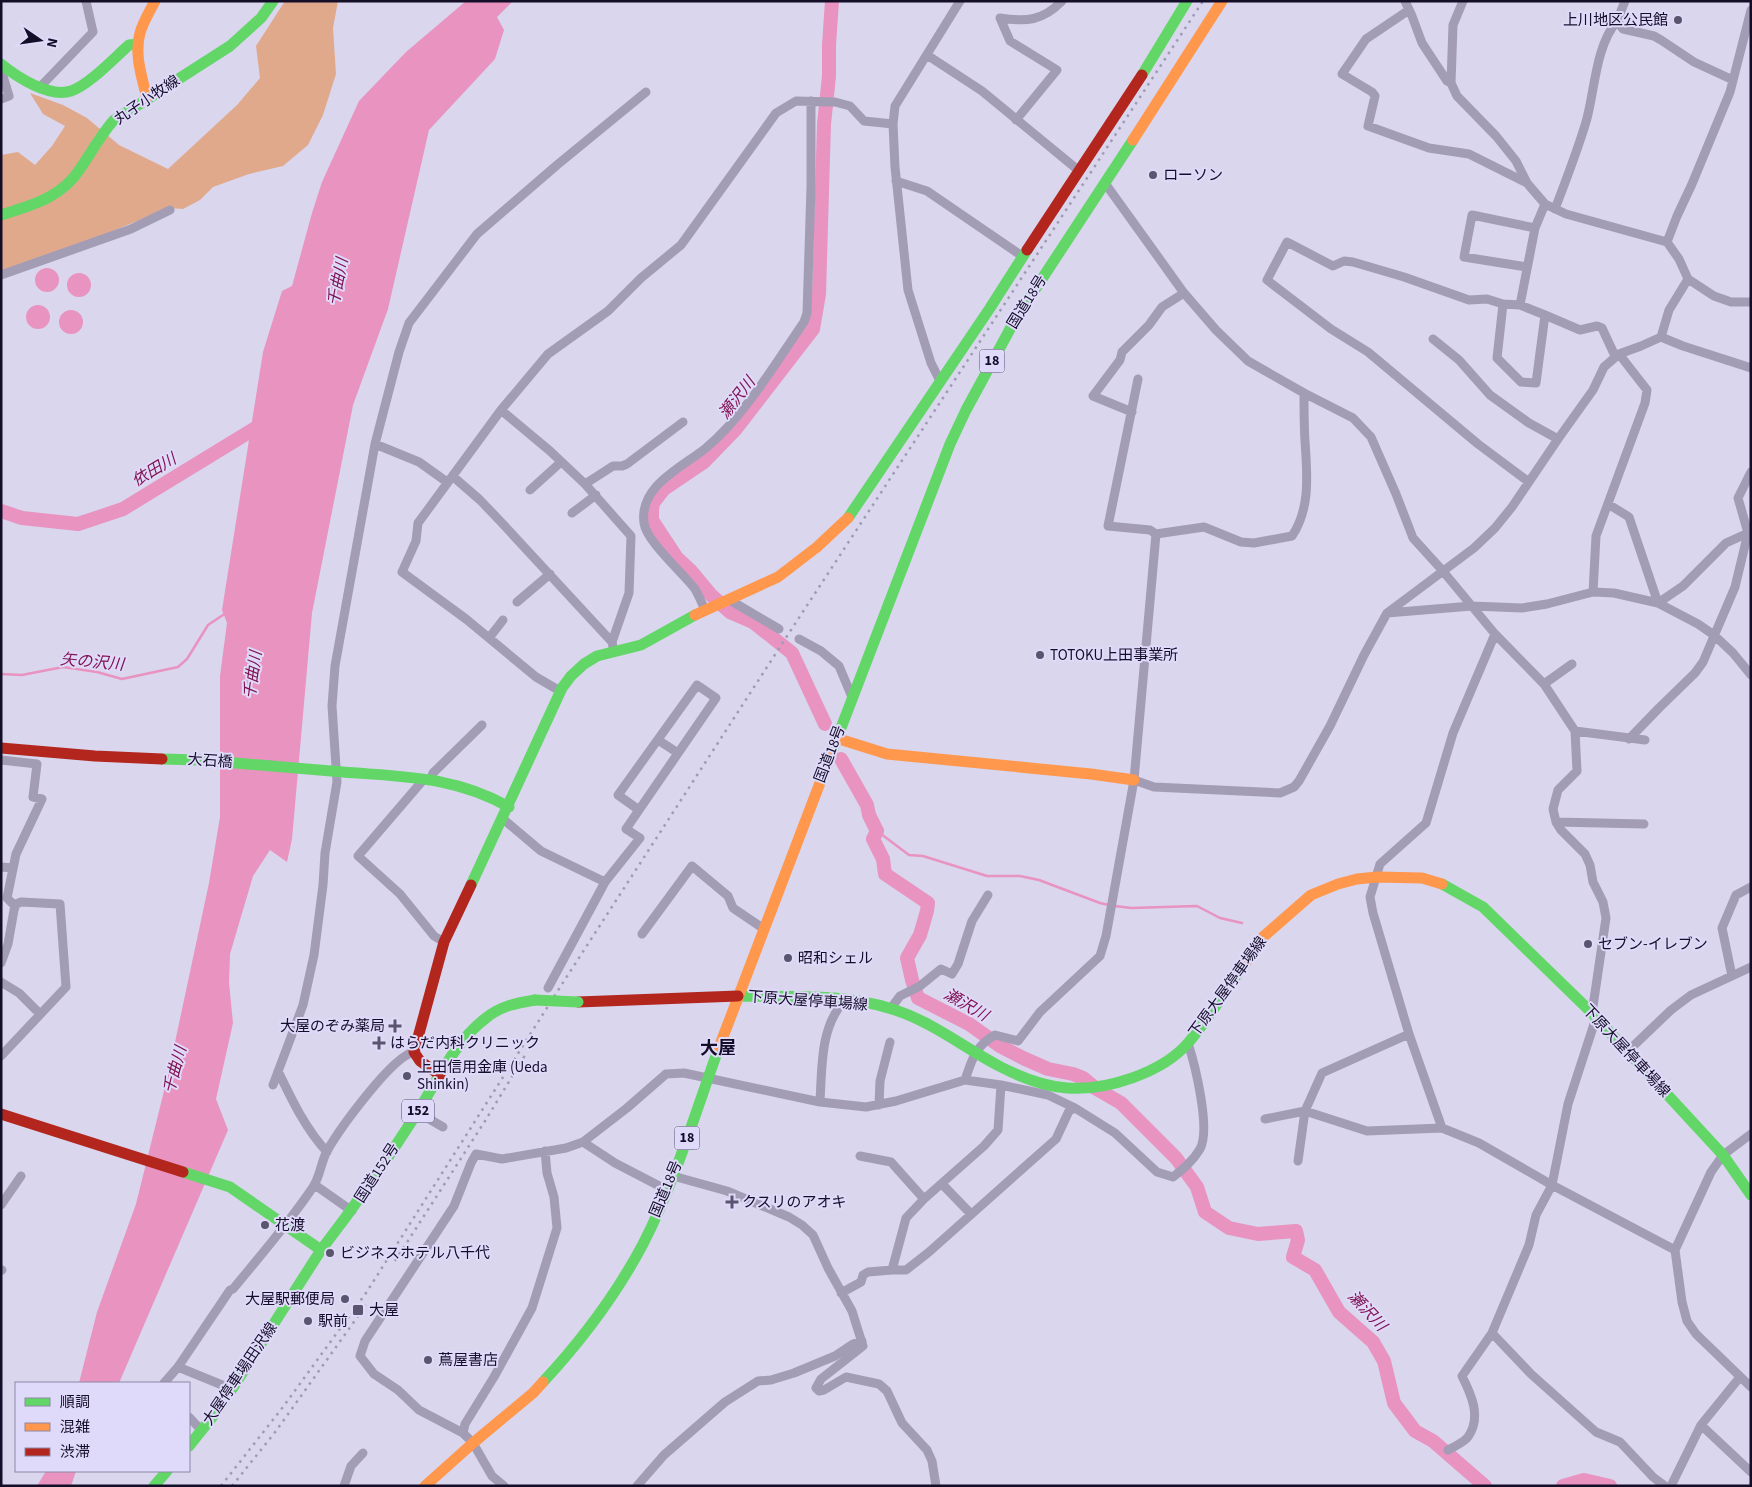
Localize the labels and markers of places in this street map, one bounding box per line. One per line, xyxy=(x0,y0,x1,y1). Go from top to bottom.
place label: 上川地区公民館 xyxy=(1563,10,1668,31)
marker: 上川地区公民館 xyxy=(1672,14,1684,26)
place label: ローソン xyxy=(1163,165,1223,186)
marker: ローソン xyxy=(1147,169,1159,181)
place label: TOTOKU上田事業所 xyxy=(1050,645,1178,666)
marker: TOTOKU上田事業所 xyxy=(1034,649,1046,661)
place label: セブン-イレブン xyxy=(1598,934,1708,955)
marker: セブン-イレブン xyxy=(1582,938,1594,950)
place label: 昭和シェル xyxy=(798,948,873,969)
marker: 昭和シェル xyxy=(782,952,794,964)
place label: 大屋のぞみ薬局 xyxy=(280,1016,385,1037)
marker: 大屋のぞみ薬局 xyxy=(389,1020,401,1032)
place label: はらだ内科クリニック xyxy=(390,1033,540,1054)
marker: はらだ内科クリニック xyxy=(372,1036,386,1050)
place label: 上田信用金庫 (Ueda Shinkin) xyxy=(417,1057,548,1095)
marker: 上田信用金庫 (Ueda Shinkin) xyxy=(401,1070,413,1082)
place label: クスリのアオキ xyxy=(742,1192,847,1213)
marker: クスリのアオキ xyxy=(726,1196,738,1208)
place label: 花渡 xyxy=(275,1215,305,1236)
marker: 花渡 xyxy=(259,1219,271,1231)
place label: ビジネスホテル八千代 xyxy=(340,1243,490,1264)
marker: ビジネスホテル八千代 xyxy=(324,1247,336,1259)
place label: 大屋駅郵便局 xyxy=(245,1289,335,1310)
marker: 大屋駅郵便局 xyxy=(339,1293,351,1305)
place label: 大屋 xyxy=(369,1300,399,1321)
marker: 大屋 xyxy=(351,1303,365,1317)
place label: 駅前 xyxy=(318,1311,348,1332)
marker: 駅前 xyxy=(302,1315,314,1327)
place label: 蔦屋書店 xyxy=(438,1350,498,1371)
marker: 蔦屋書店 xyxy=(422,1354,434,1366)

